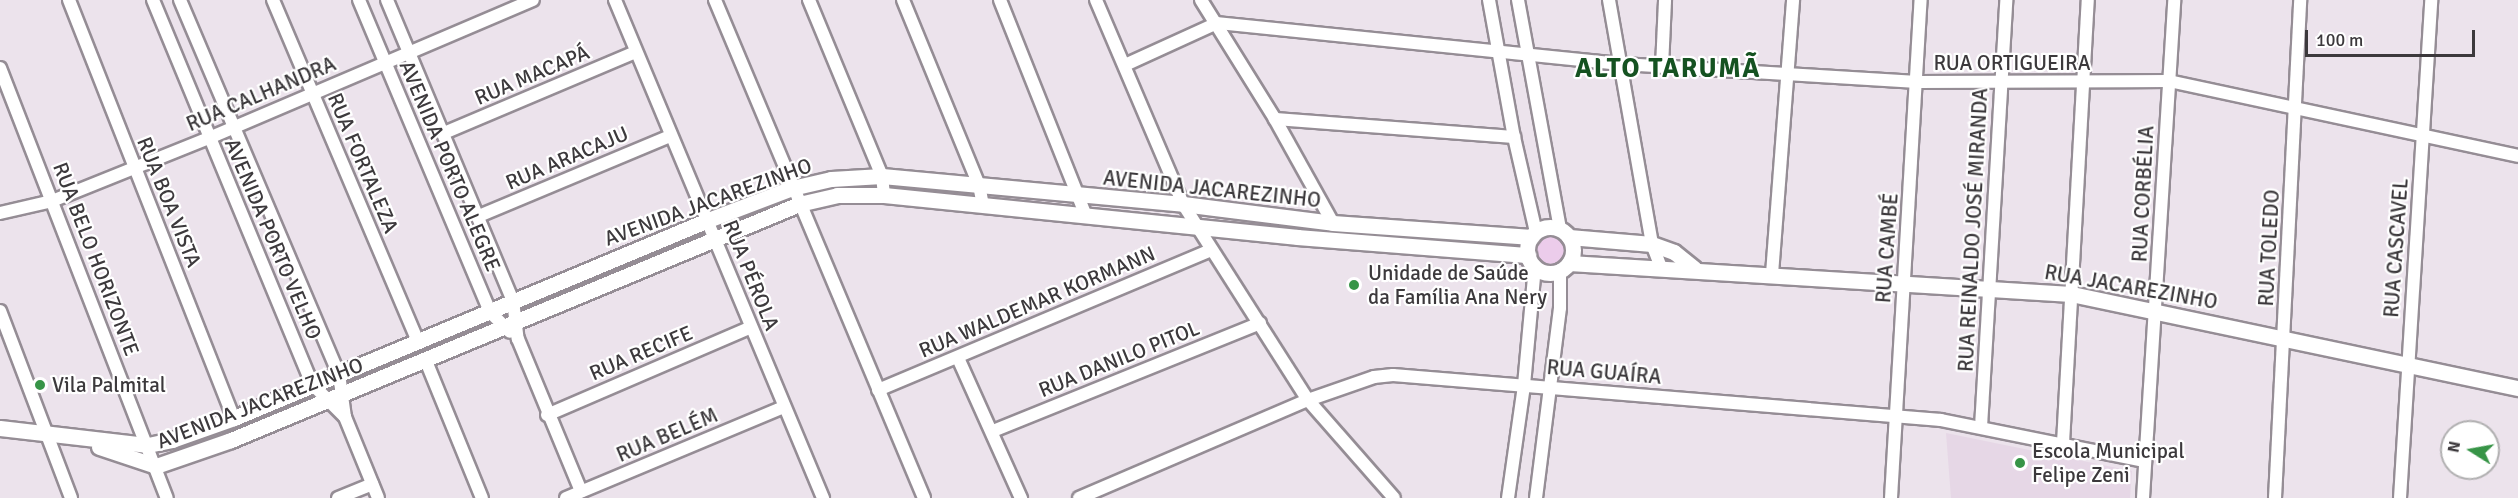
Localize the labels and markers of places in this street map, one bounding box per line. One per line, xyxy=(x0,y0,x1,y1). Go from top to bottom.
place label: Unidade de Saúde da Família Ana Nery xyxy=(1368,260,1547,310)
marker: Unidade de Saúde da Família Ana Nery xyxy=(1345,276,1363,294)
place label: Vila Palmital xyxy=(52,372,166,398)
marker: Vila Palmital xyxy=(33,378,47,392)
place label: Escola Municipal Felipe Zeni xyxy=(2032,438,2185,488)
marker: Escola Municipal Felipe Zeni xyxy=(2013,456,2027,470)

